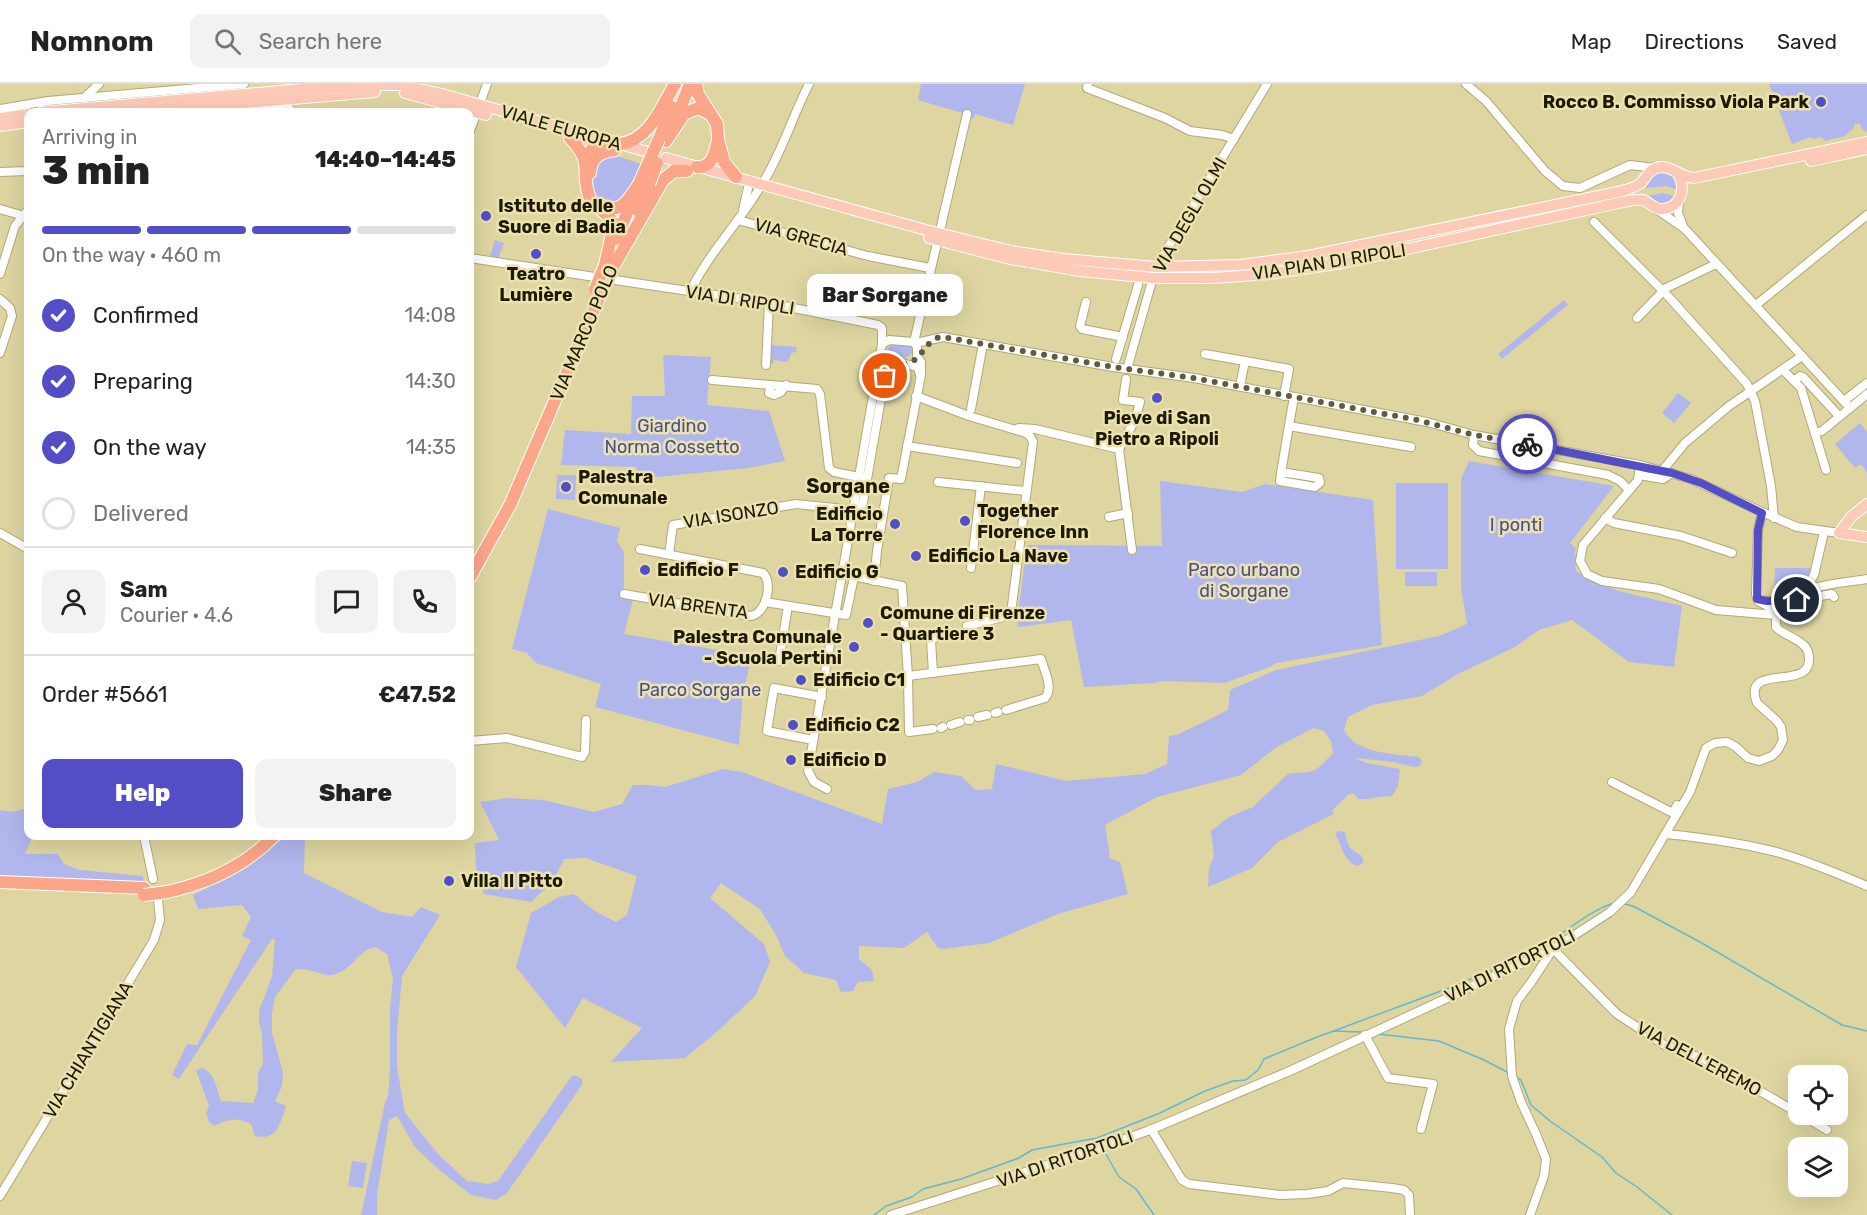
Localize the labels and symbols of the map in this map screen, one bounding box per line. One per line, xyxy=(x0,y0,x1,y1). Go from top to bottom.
place label: Rocco B. Commisso Viola Park xyxy=(1543,91,1809,113)
marker: Rocco B. Commisso Viola Park xyxy=(1814,95,1828,109)
street label: VIALE EUROPA xyxy=(498,100,624,156)
street label: VIA DEGLI OLMI xyxy=(1148,154,1232,276)
place label: Istituto delle Suore di Badia xyxy=(498,195,626,238)
marker: Istituto delle Suore di Badia xyxy=(479,209,493,223)
street label: VIA GRECIA xyxy=(752,213,850,261)
street label: VIA PIAN DI RIPOLI xyxy=(1251,239,1407,285)
marker: Teatro Lumière xyxy=(529,247,543,261)
street label: VIA MARCO POLO xyxy=(545,262,623,404)
place label: Teatro Lumière xyxy=(499,263,573,306)
callout: Bar Sorgane xyxy=(807,274,963,316)
street label: VIA DI RIPOLI xyxy=(684,281,796,319)
pin xyxy=(859,350,910,401)
marker: Pieve di San Pietro a Ripoli xyxy=(1150,391,1164,405)
place label: Pieve di San Pietro a Ripoli xyxy=(1095,407,1219,450)
courier xyxy=(1497,414,1557,474)
park label: Giardino Norma Cossetto xyxy=(604,415,740,458)
place label: Palestra Comunale xyxy=(578,466,668,509)
district label: Sorgane xyxy=(806,474,890,498)
marker: Palestra Comunale xyxy=(559,480,573,494)
street label: VIA ISONZO xyxy=(682,497,780,533)
place label: Together Florence Inn xyxy=(977,500,1089,543)
place label: Edificio La Torre xyxy=(811,503,883,546)
marker: Together Florence Inn xyxy=(958,514,972,528)
park label: I ponti xyxy=(1490,514,1542,536)
marker: Edificio La Torre xyxy=(888,517,902,531)
place label: Edificio La Nave xyxy=(928,545,1069,567)
marker: Edificio La Nave xyxy=(909,549,923,563)
place label: Edificio F xyxy=(657,559,739,581)
park label: Parco urbano di Sorgane xyxy=(1188,559,1300,602)
place label: Edificio G xyxy=(795,561,879,583)
marker: Edificio F xyxy=(638,563,652,577)
marker: Edificio G xyxy=(776,565,790,579)
pin xyxy=(1771,574,1822,625)
street label: VIA BRENTA xyxy=(646,588,750,624)
place label: Comune di Firenze - Quartiere 3 xyxy=(880,602,1046,645)
marker: Comune di Firenze - Quartiere 3 xyxy=(861,616,875,630)
place label: Palestra Comunale - Scuola Pertini xyxy=(673,626,842,669)
marker: Palestra Comunale - Scuola Pertini xyxy=(847,640,861,654)
place label: Edificio C1 xyxy=(813,669,905,691)
marker: Edificio C1 xyxy=(794,673,808,687)
park label: Parco Sorgane xyxy=(639,679,761,701)
place label: Edificio C2 xyxy=(805,714,900,736)
marker: Edificio C2 xyxy=(786,718,800,732)
place label: Edificio D xyxy=(803,749,887,771)
marker: Edificio D xyxy=(784,753,798,767)
place label: Villa Il Pitto xyxy=(461,870,563,892)
marker: Villa Il Pitto xyxy=(442,874,456,888)
street label: VIA DI RITORTOLI xyxy=(1441,925,1579,1007)
street label: VIA CHIANTIGIANA xyxy=(38,977,138,1123)
street label: VIA DELL'EREMO xyxy=(1633,1017,1765,1101)
street label: VIA DI RITORTOLI xyxy=(994,1125,1136,1193)

